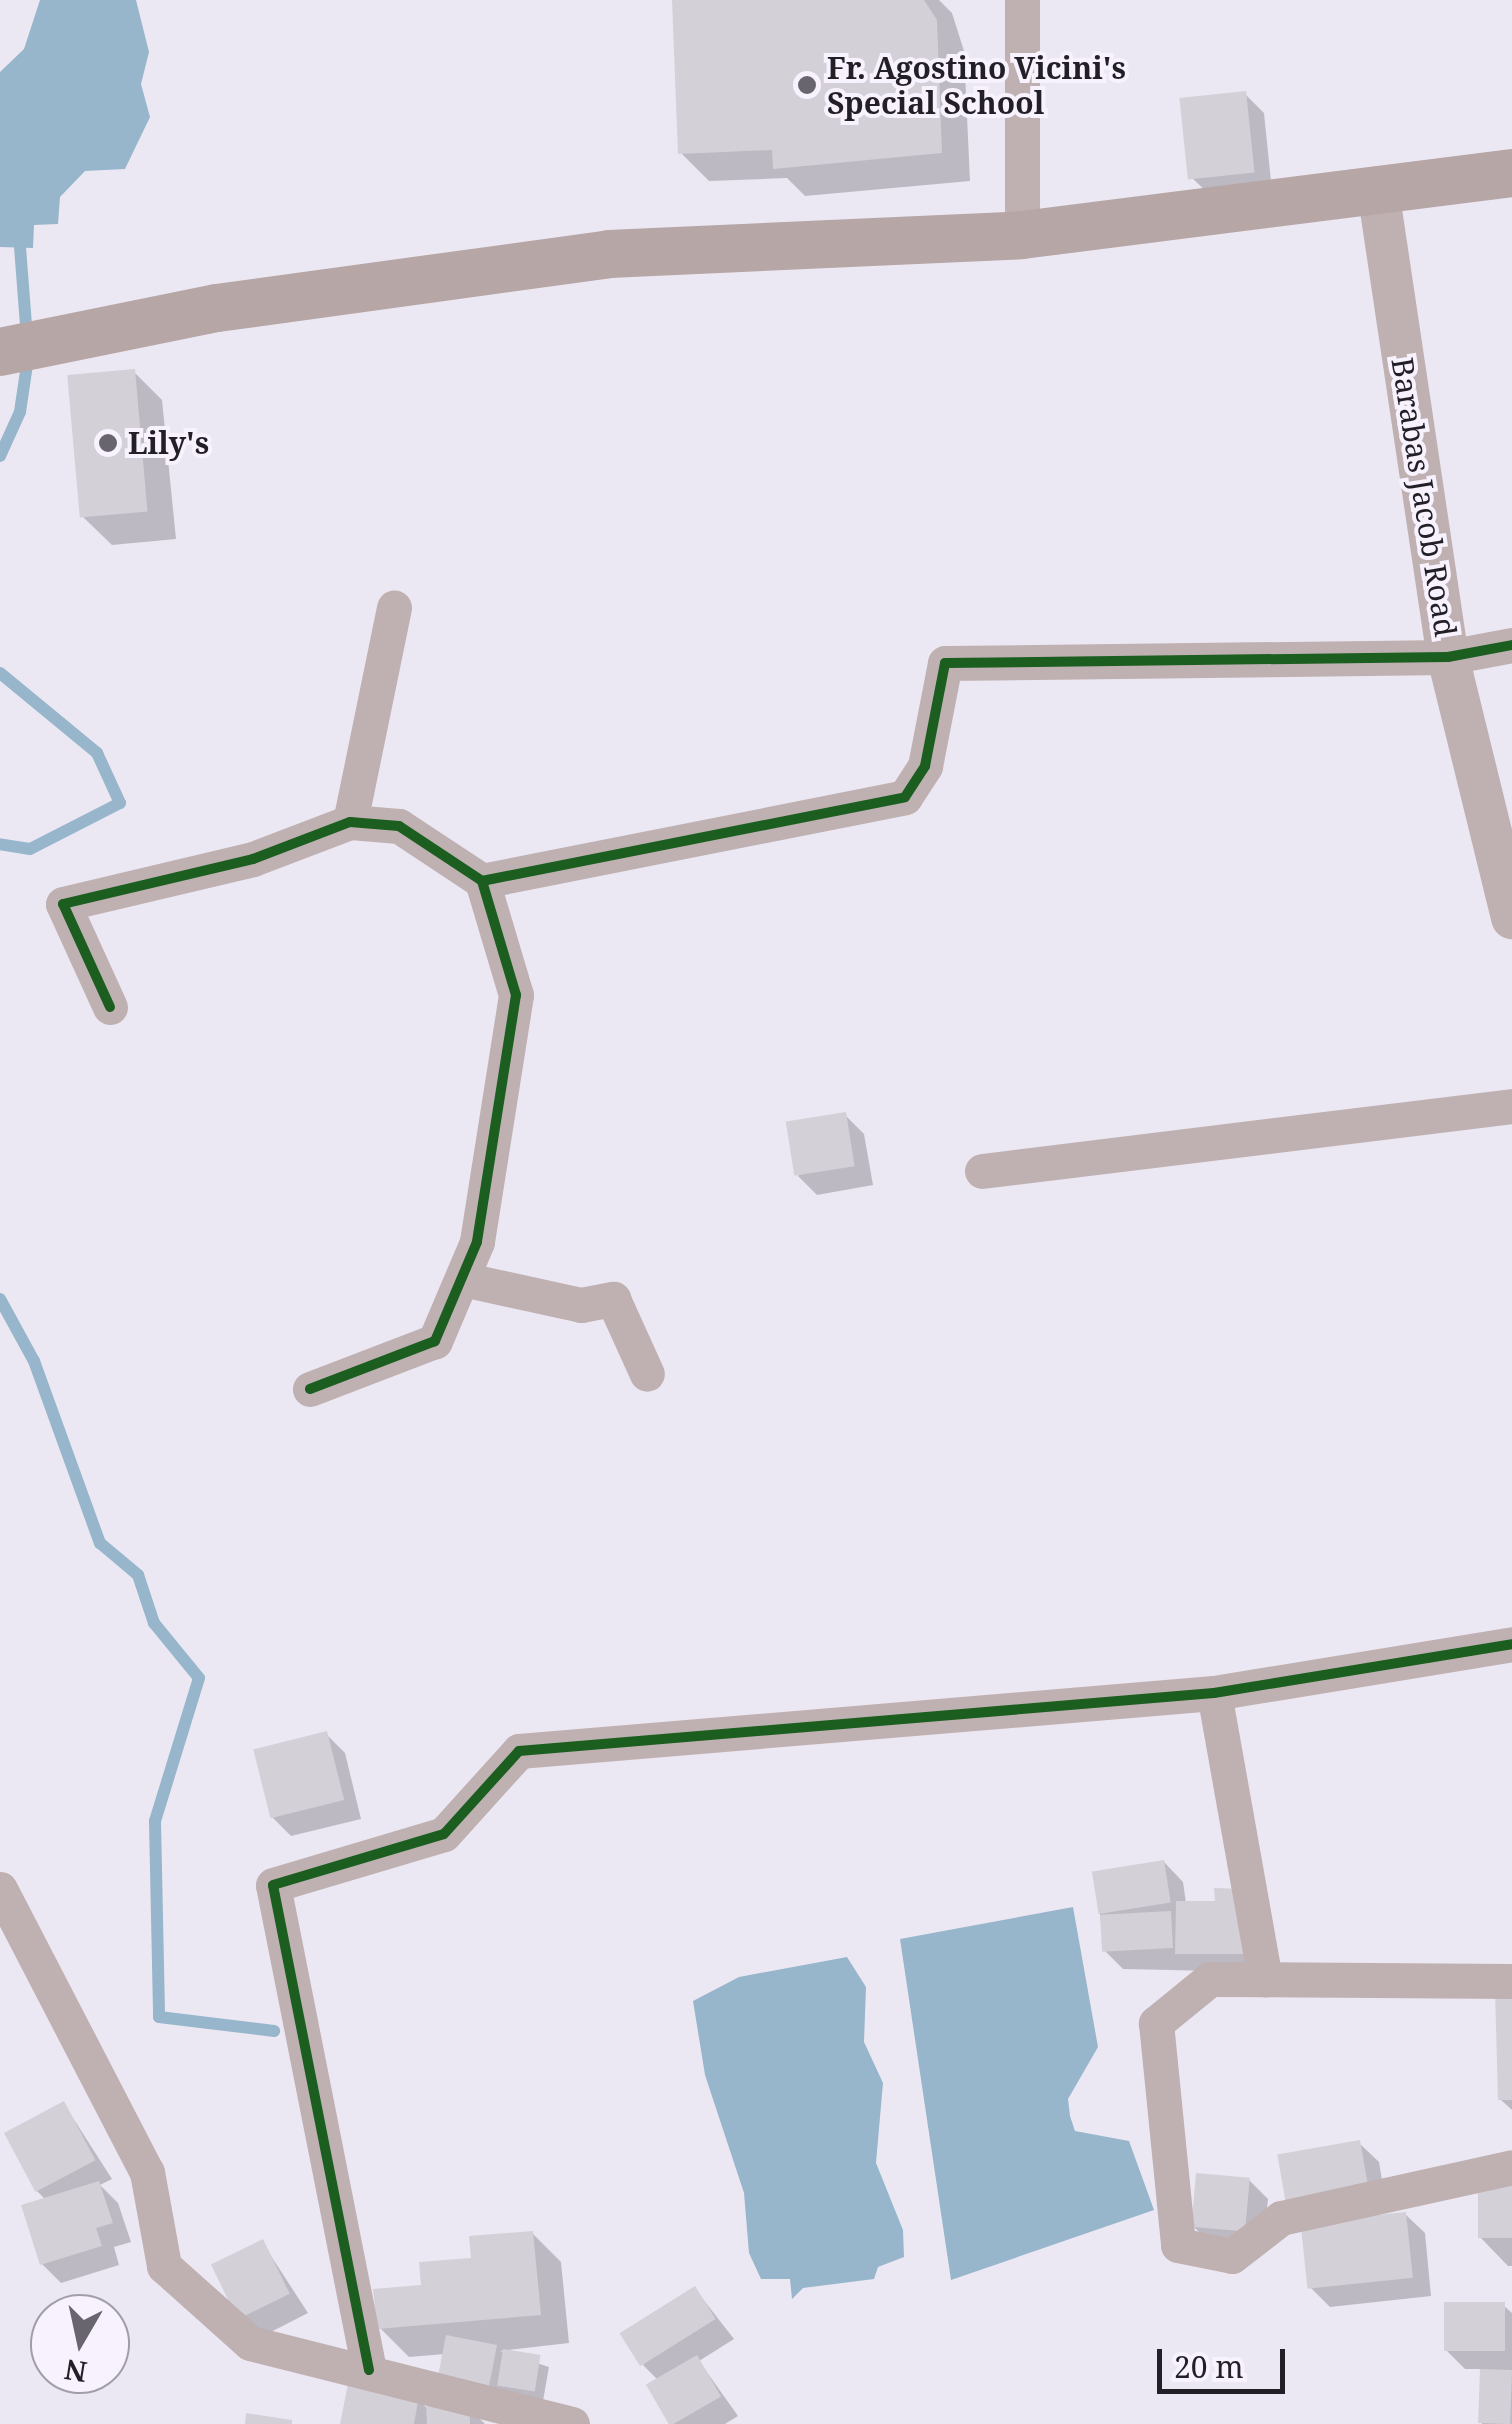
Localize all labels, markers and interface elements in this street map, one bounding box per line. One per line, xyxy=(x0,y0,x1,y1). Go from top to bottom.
place label: Fr. Agostino Vicini's Special School xyxy=(827,50,1126,120)
marker: Fr. Agostino Vicini's Special School xyxy=(796,74,818,96)
street label: Barabas Jacob Road xyxy=(1384,355,1464,639)
place label: Lily's xyxy=(128,425,209,461)
marker: Lily's xyxy=(97,432,119,454)
north arrow xyxy=(30,2294,130,2394)
scale bar xyxy=(1162,2329,1290,2391)
text: 20 m xyxy=(1174,2346,1244,2387)
text: N xyxy=(62,2351,90,2392)

